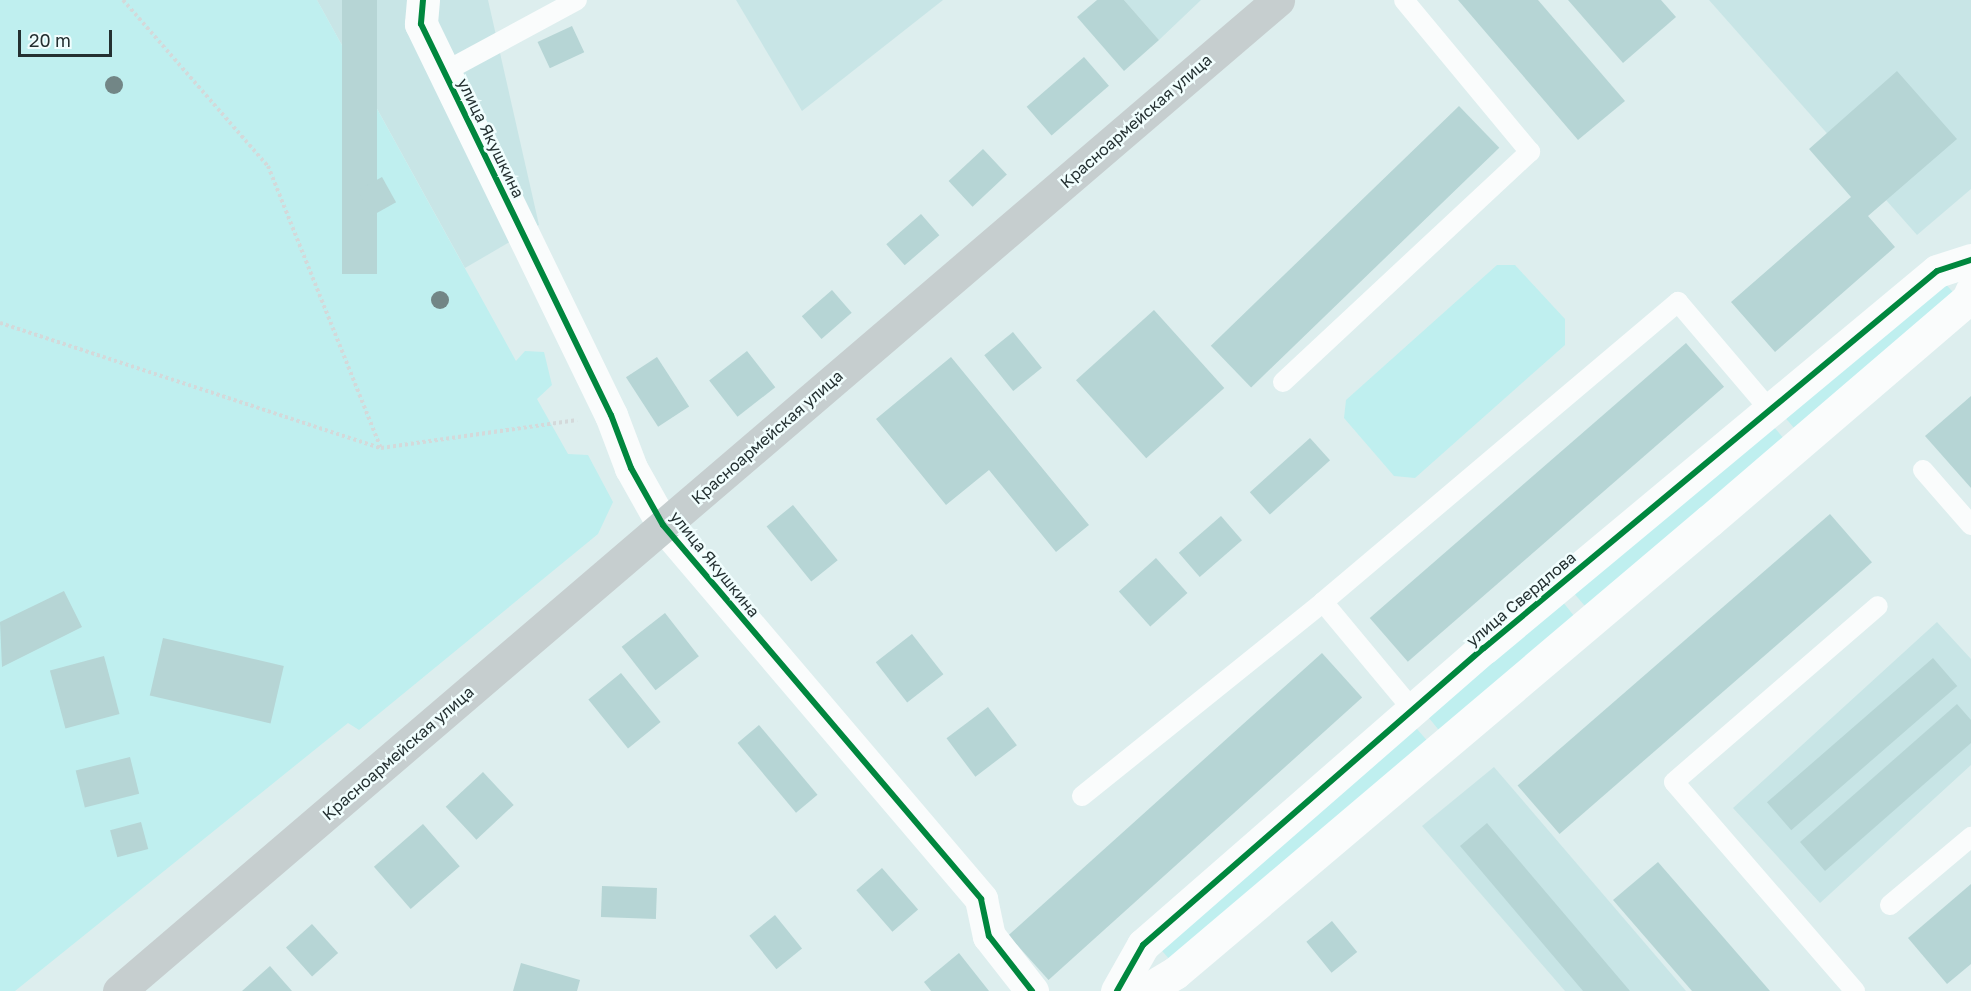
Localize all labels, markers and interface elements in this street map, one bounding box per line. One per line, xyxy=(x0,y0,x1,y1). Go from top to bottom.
scale bar xyxy=(21,18,116,56)
text: 20 m xyxy=(29,29,71,51)
street label: Красноармейская улица xyxy=(1056,50,1216,192)
street label: улица Якушкина xyxy=(454,75,528,201)
street label: Красноармейская улица xyxy=(687,366,847,508)
street label: улица Якушкина xyxy=(666,507,764,621)
street label: улица Свердлова xyxy=(1462,548,1580,650)
street label: Красноармейская улица xyxy=(318,682,478,824)

